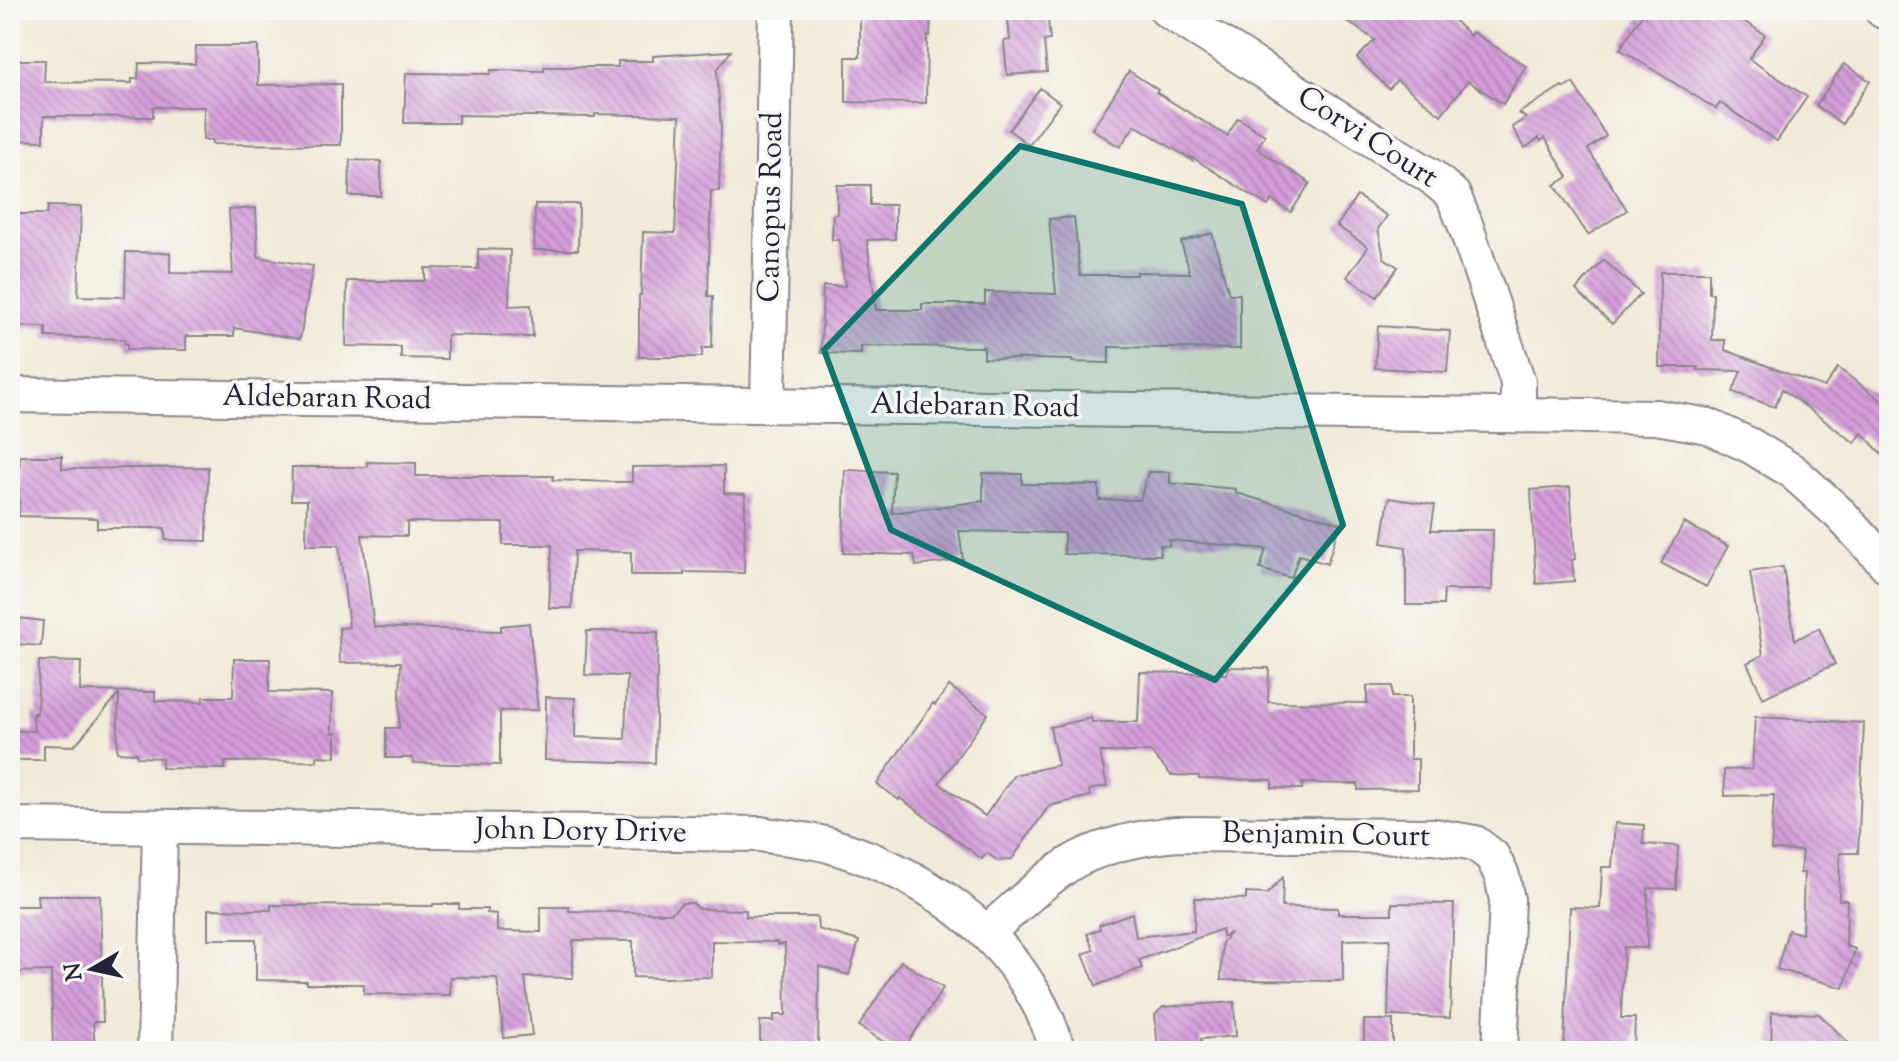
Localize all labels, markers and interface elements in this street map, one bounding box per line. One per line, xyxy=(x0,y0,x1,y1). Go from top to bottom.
street label: Corvi Court xyxy=(1288,76,1446,200)
street label: Canopus Road xyxy=(749,111,795,303)
street label: Aldebaran Road xyxy=(222,376,432,422)
street label: Aldebaran Road xyxy=(870,384,1080,430)
street label: John Dory Drive xyxy=(473,809,687,855)
street label: Benjamin Court xyxy=(1222,813,1430,859)
north arrow xyxy=(52,929,132,1009)
text: N xyxy=(58,960,92,983)

